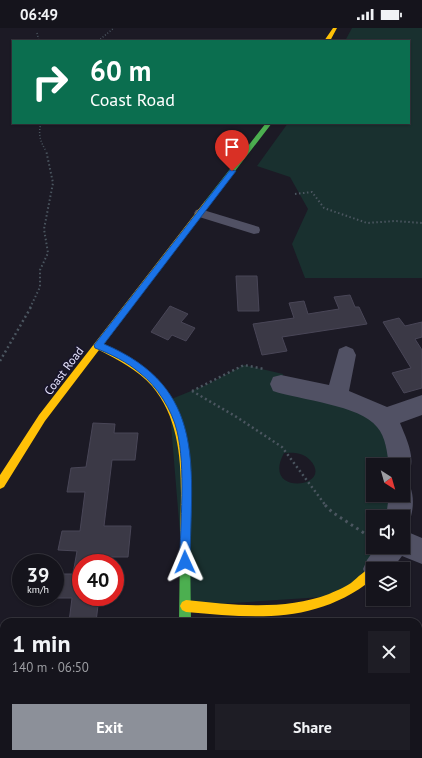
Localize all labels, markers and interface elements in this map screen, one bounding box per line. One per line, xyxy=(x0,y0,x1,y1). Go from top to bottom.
text: 06:49 xyxy=(20,5,58,24)
text: 60 m xyxy=(90,52,151,89)
icon: right xyxy=(24,56,76,108)
text: Coast Road xyxy=(90,88,175,111)
pin xyxy=(215,130,249,171)
icon: arrive xyxy=(221,136,243,158)
street label: Coast Road xyxy=(41,344,87,398)
north arrow xyxy=(366,458,410,502)
map controls xyxy=(366,458,410,606)
button: sound xyxy=(366,510,410,554)
position arrow xyxy=(164,541,206,583)
speed limit sign: 40 xyxy=(72,554,124,606)
text: 39 xyxy=(27,562,49,588)
button: layers xyxy=(366,562,410,606)
text: km/h xyxy=(27,583,49,596)
text: 1 min xyxy=(12,628,71,659)
button: close xyxy=(368,631,410,673)
text: 140 m · 06:50 xyxy=(12,659,89,676)
button: Exit xyxy=(12,704,207,750)
button: Share xyxy=(215,704,410,750)

